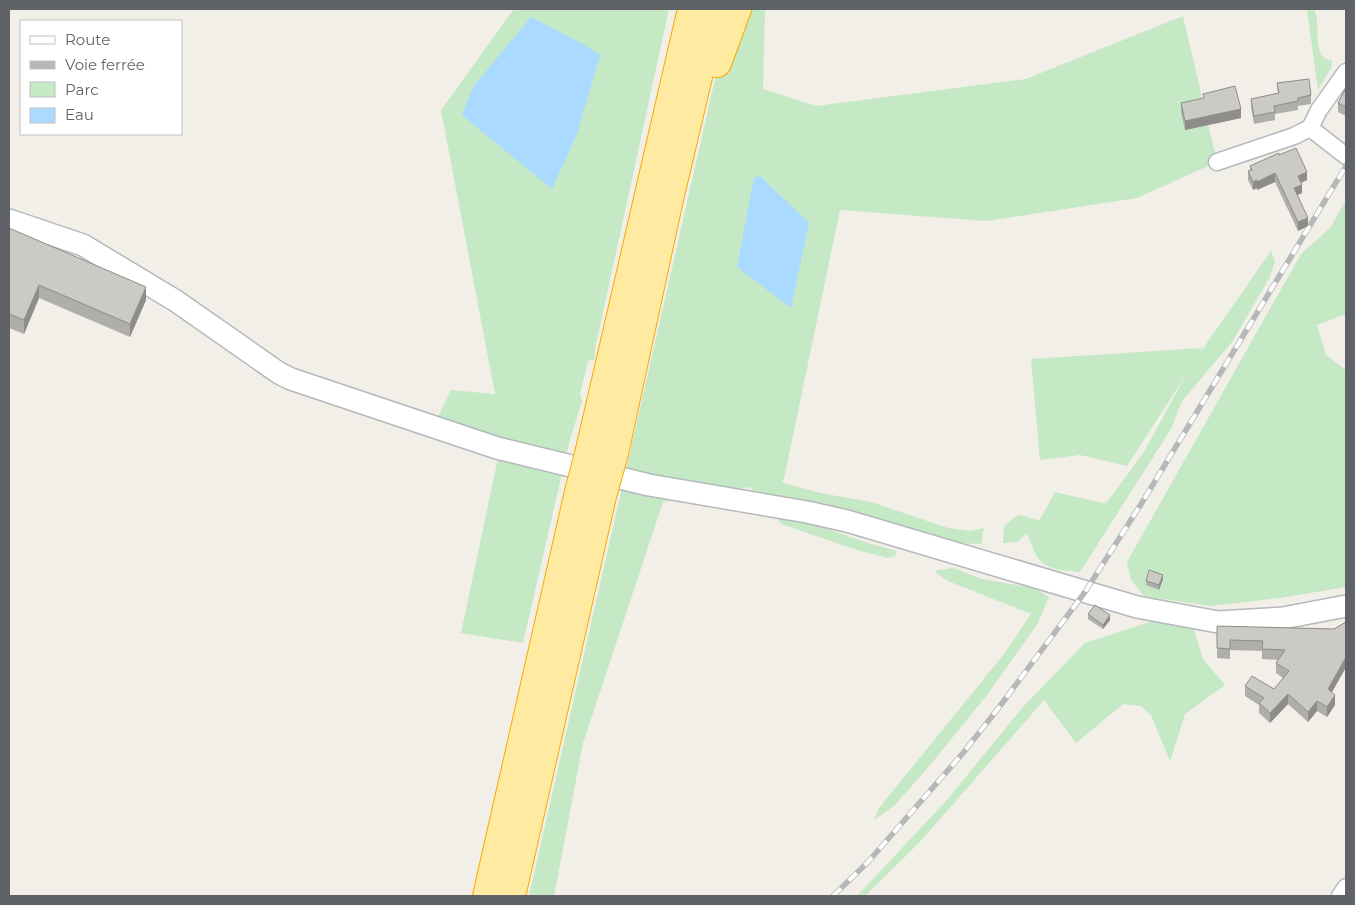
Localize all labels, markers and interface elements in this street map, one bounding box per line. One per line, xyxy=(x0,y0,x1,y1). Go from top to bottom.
legend xyxy=(20,20,182,135)
text: Route xyxy=(65,30,110,49)
text: Voie ferrée xyxy=(65,55,145,74)
text: Parc xyxy=(65,80,99,99)
text: Eau xyxy=(65,105,94,124)

